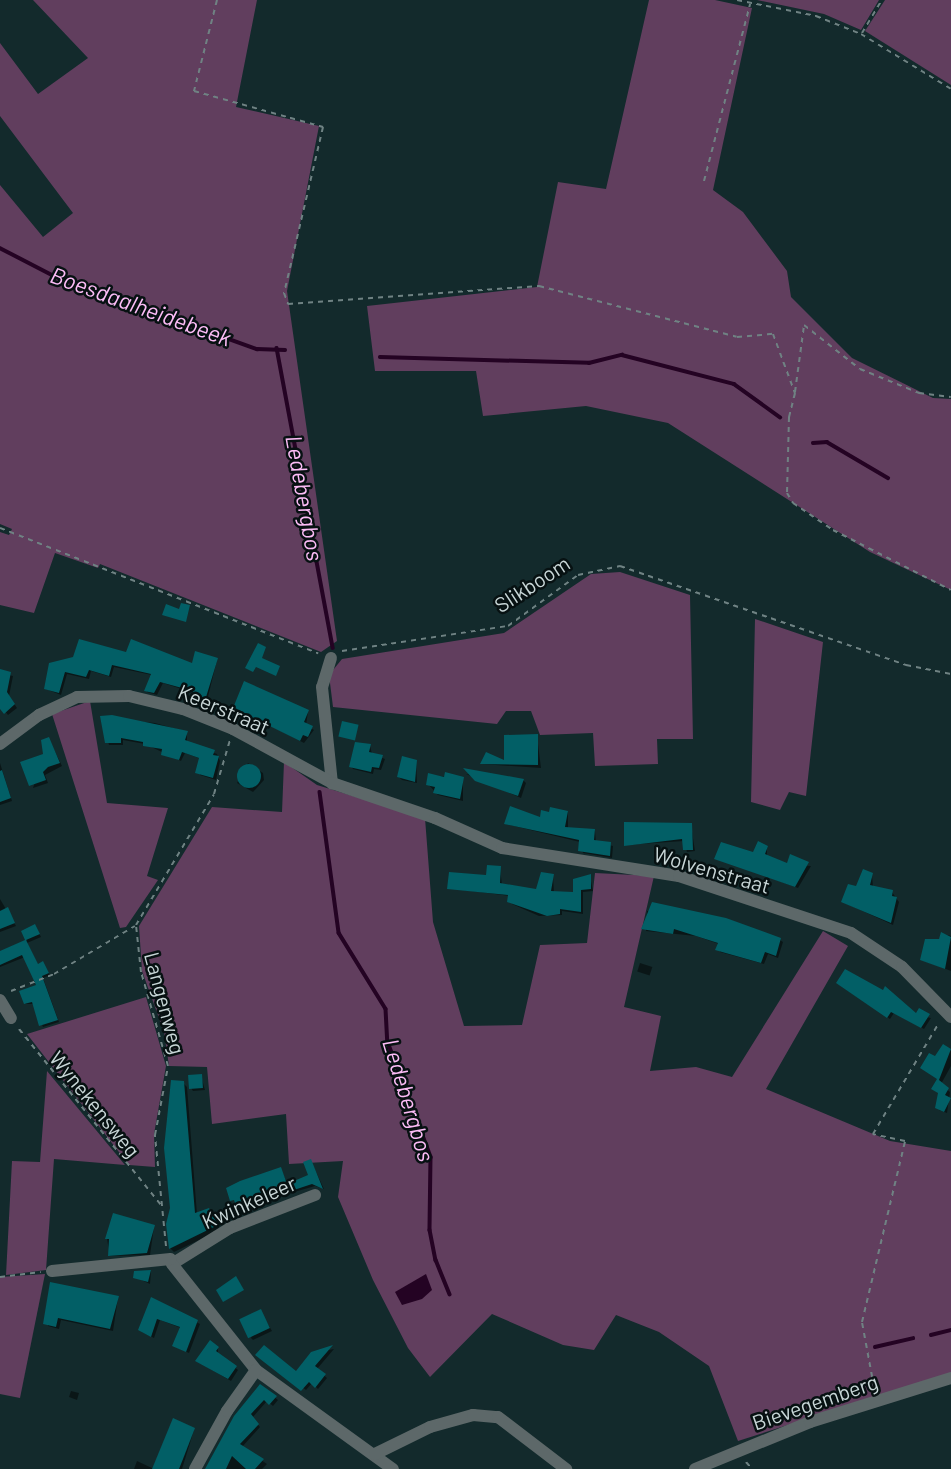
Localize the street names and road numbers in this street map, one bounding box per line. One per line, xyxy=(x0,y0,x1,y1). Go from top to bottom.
street label: Slikboom xyxy=(490,550,574,618)
street label: Keerstraat xyxy=(175,678,273,740)
street label: Wolvenstraat xyxy=(651,841,773,899)
street label: Langenweg xyxy=(139,949,191,1057)
street label: Wynekensweg xyxy=(44,1046,146,1162)
street label: Kwinkeleer xyxy=(198,1170,300,1234)
street label: Bievegemberg xyxy=(749,1369,881,1435)

